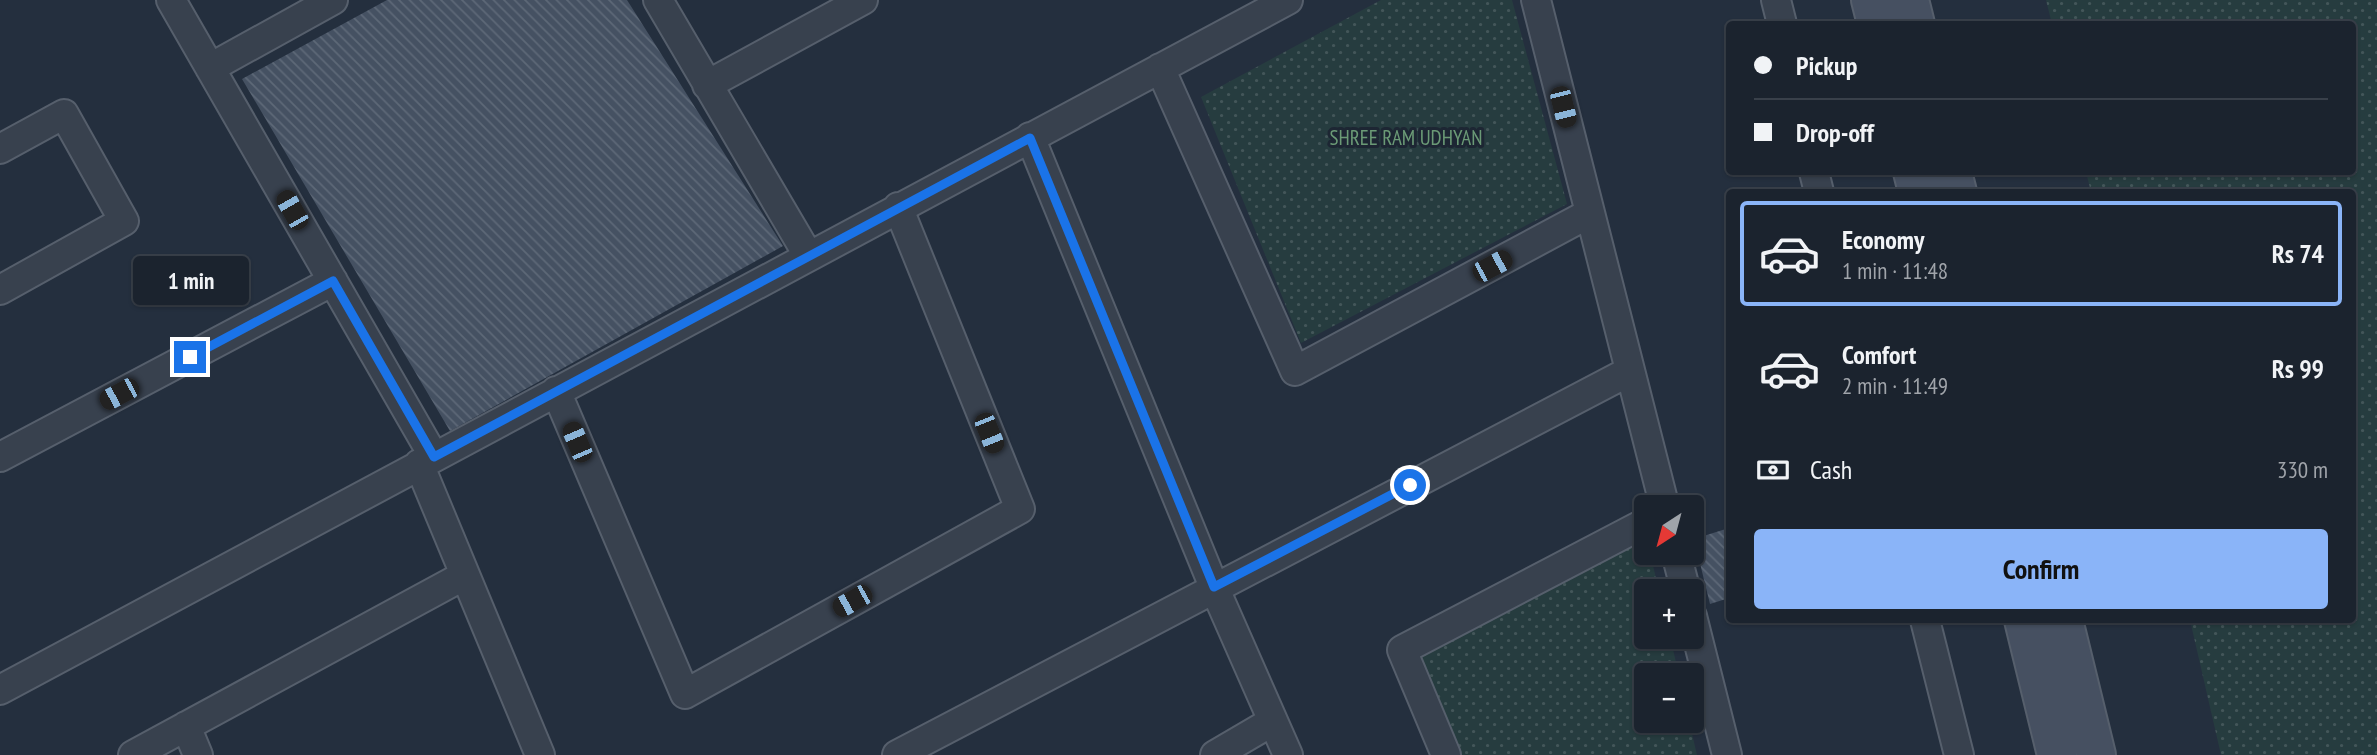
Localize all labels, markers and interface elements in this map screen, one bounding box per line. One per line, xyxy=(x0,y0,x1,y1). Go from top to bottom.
text: Pickup xyxy=(1796,49,1857,82)
car xyxy=(1548,84,1579,130)
text: Drop-off xyxy=(1796,116,1874,149)
park label: SHREE RAM UDHYAN xyxy=(1330,124,1482,151)
car xyxy=(273,187,312,233)
icon: car xyxy=(1758,222,1821,285)
text: Economy xyxy=(1842,223,1924,256)
text: Rs 74 xyxy=(2272,237,2324,270)
car xyxy=(1469,247,1516,285)
callout: 1 min xyxy=(132,256,248,304)
text: 1 min · 11:48 xyxy=(1842,256,1948,285)
text: 1 min xyxy=(168,266,214,295)
icon: car xyxy=(1758,337,1821,400)
text: Comfort xyxy=(1842,338,1916,371)
route end xyxy=(174,341,206,373)
text: Rs 99 xyxy=(2272,352,2324,385)
text: 2 min · 11:49 xyxy=(1842,371,1948,400)
car xyxy=(96,375,143,413)
car xyxy=(972,410,1007,456)
car xyxy=(560,419,595,465)
icon: cash xyxy=(1754,451,1792,489)
text: Cash xyxy=(1810,453,1852,486)
text: 330 m xyxy=(2277,455,2328,484)
route start xyxy=(1394,469,1426,501)
north arrow xyxy=(1634,495,1704,565)
map controls xyxy=(1634,495,1704,733)
button: Confirm xyxy=(1754,529,2328,609)
button: + xyxy=(1634,579,1704,649)
car xyxy=(829,582,876,620)
button: − xyxy=(1634,663,1704,733)

